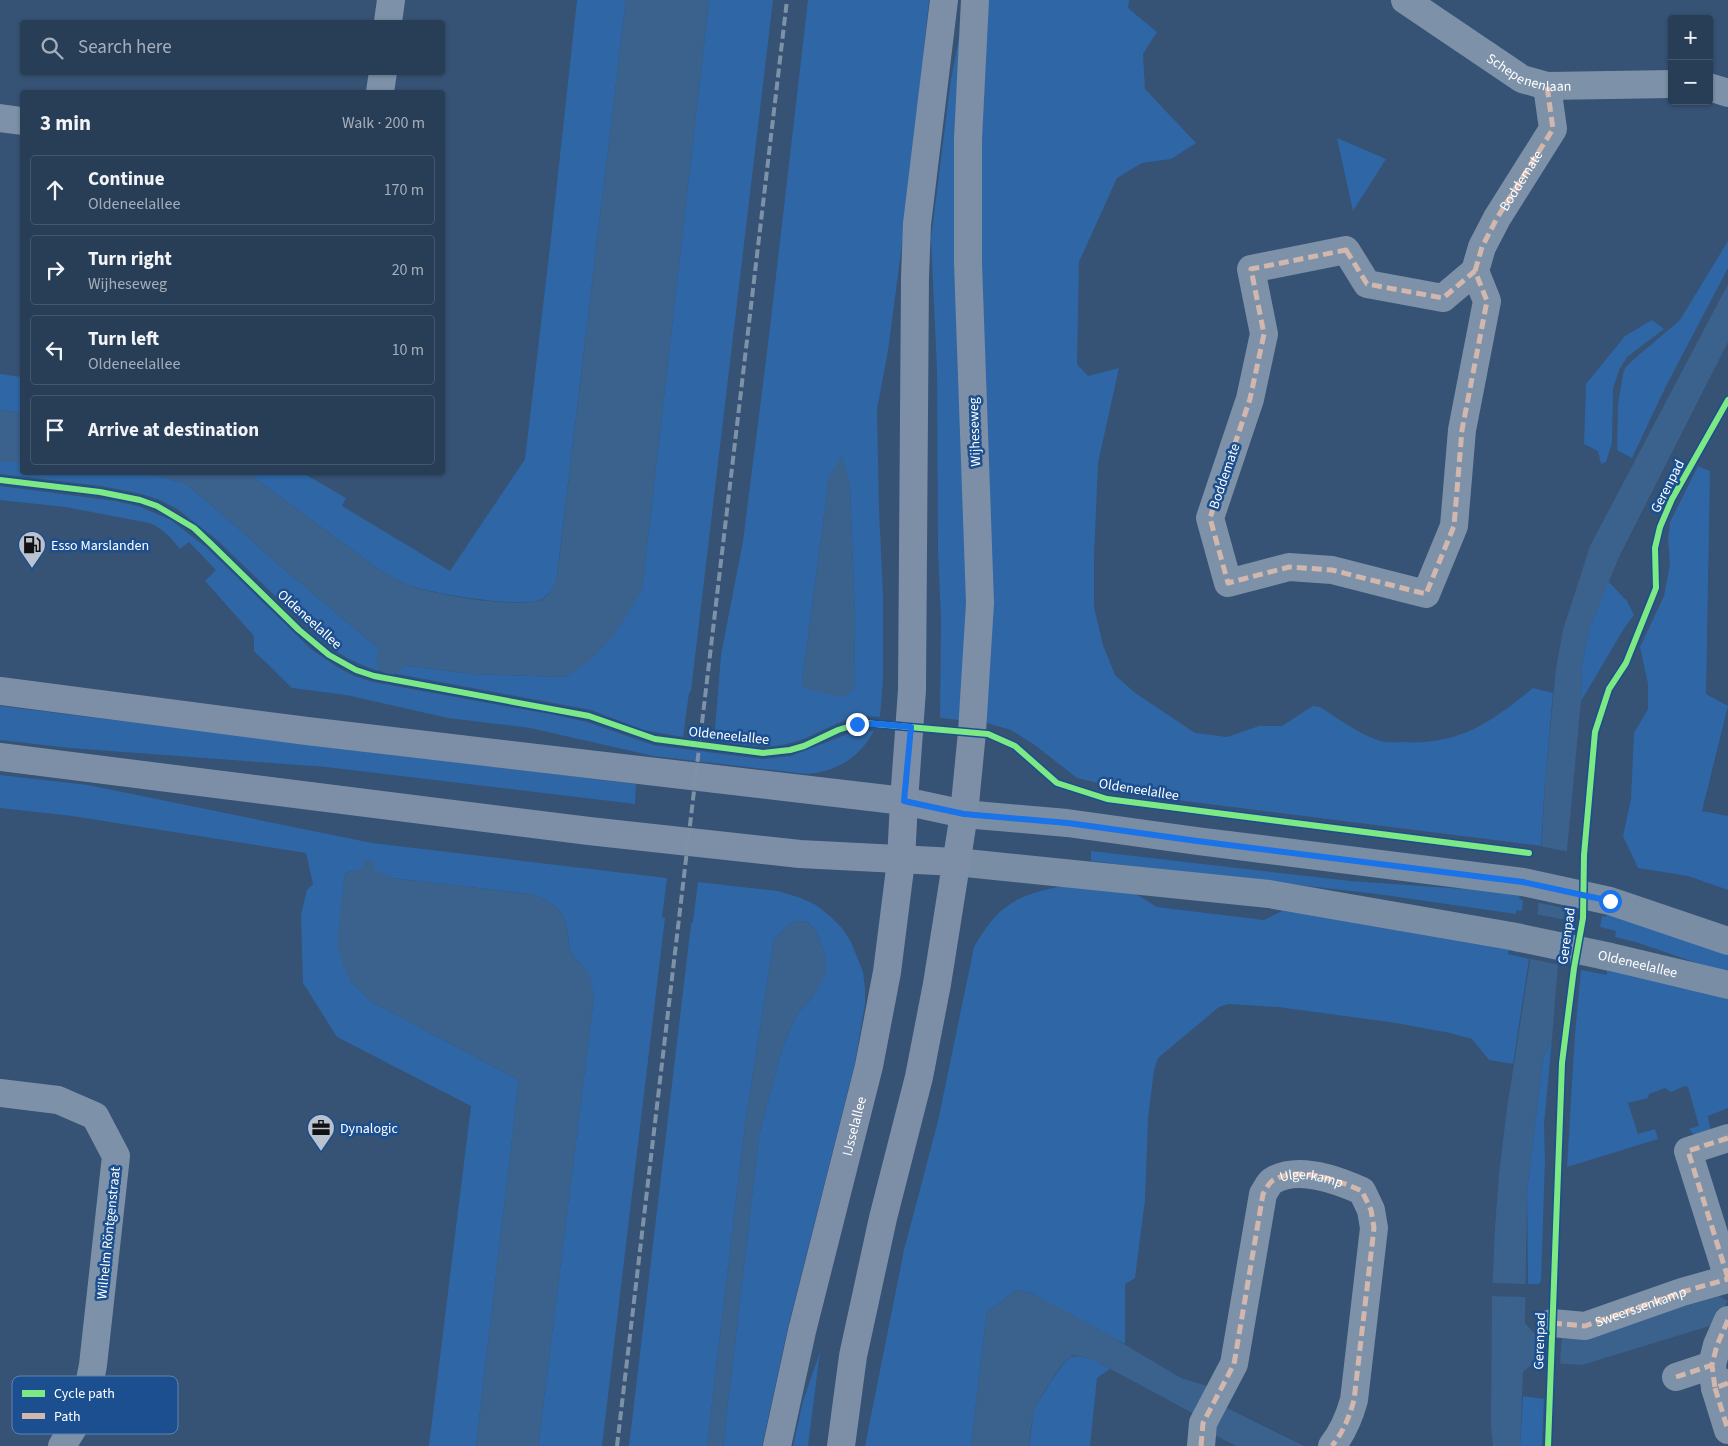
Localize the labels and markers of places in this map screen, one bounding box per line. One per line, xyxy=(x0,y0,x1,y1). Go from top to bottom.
fuel station icon: Esso Marslanden xyxy=(17,530,47,569)
place label: Esso Marslanden xyxy=(51,536,149,556)
office icon: Dynalogic xyxy=(306,1113,336,1152)
place label: Dynalogic xyxy=(340,1119,399,1139)

